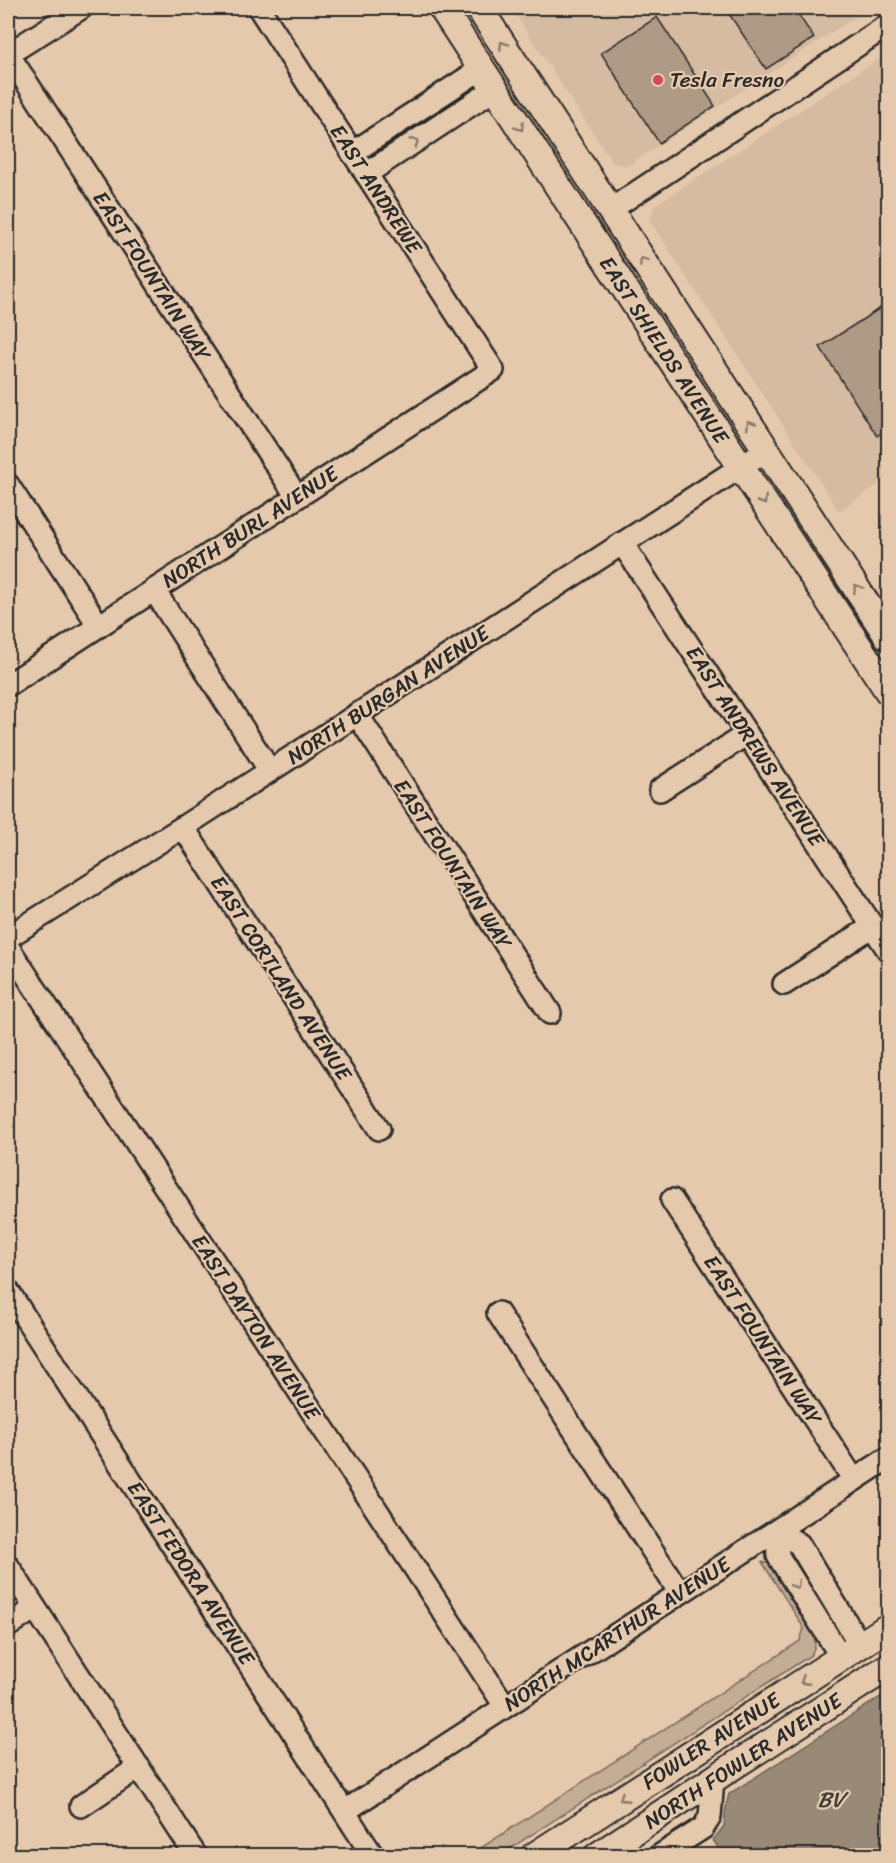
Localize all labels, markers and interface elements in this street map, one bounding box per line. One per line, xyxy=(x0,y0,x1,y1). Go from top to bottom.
one-way arrow xyxy=(499,40,510,51)
place label: Tesla Fresno xyxy=(670,61,784,99)
marker: Tesla Fresno xyxy=(651,73,665,87)
street label: EAST ANDREWE xyxy=(320,116,433,263)
one-way arrow xyxy=(512,121,524,131)
one-way arrow xyxy=(408,138,419,149)
street label: EAST FOUNTAIN WAY xyxy=(82,183,222,370)
street label: EAST SHIELDS AVENUE xyxy=(589,248,740,453)
one-way arrow xyxy=(639,257,651,267)
one-way arrow xyxy=(746,420,757,431)
street label: NORTH BURL AVENUE xyxy=(154,455,347,599)
one-way arrow xyxy=(756,495,767,506)
one-way arrow xyxy=(853,583,864,594)
street label: NORTH BURGAN AVENUE xyxy=(279,614,498,775)
street label: EAST ANDREWS AVENUE xyxy=(675,638,835,856)
street label: EAST FOUNTAIN WAY xyxy=(383,771,523,958)
street label: EAST CORTLAND AVENUE xyxy=(200,867,363,1090)
street label: EAST DAYTON AVENUE xyxy=(181,1226,331,1429)
street label: EAST FOUNTAIN WAY xyxy=(693,1247,833,1434)
street label: EAST FEDORA AVENUE xyxy=(117,1473,266,1674)
street label: NORTH MCARTHUR AVENUE xyxy=(496,1545,739,1722)
one-way arrow xyxy=(789,1579,801,1589)
one-way arrow xyxy=(800,1674,811,1685)
street label: FOWLER AVENUE xyxy=(634,1681,789,1800)
street label: NORTH FOWLER AVENUE xyxy=(636,1682,851,1840)
water label: BV xyxy=(818,1780,849,1819)
one-way arrow xyxy=(618,1791,629,1802)

